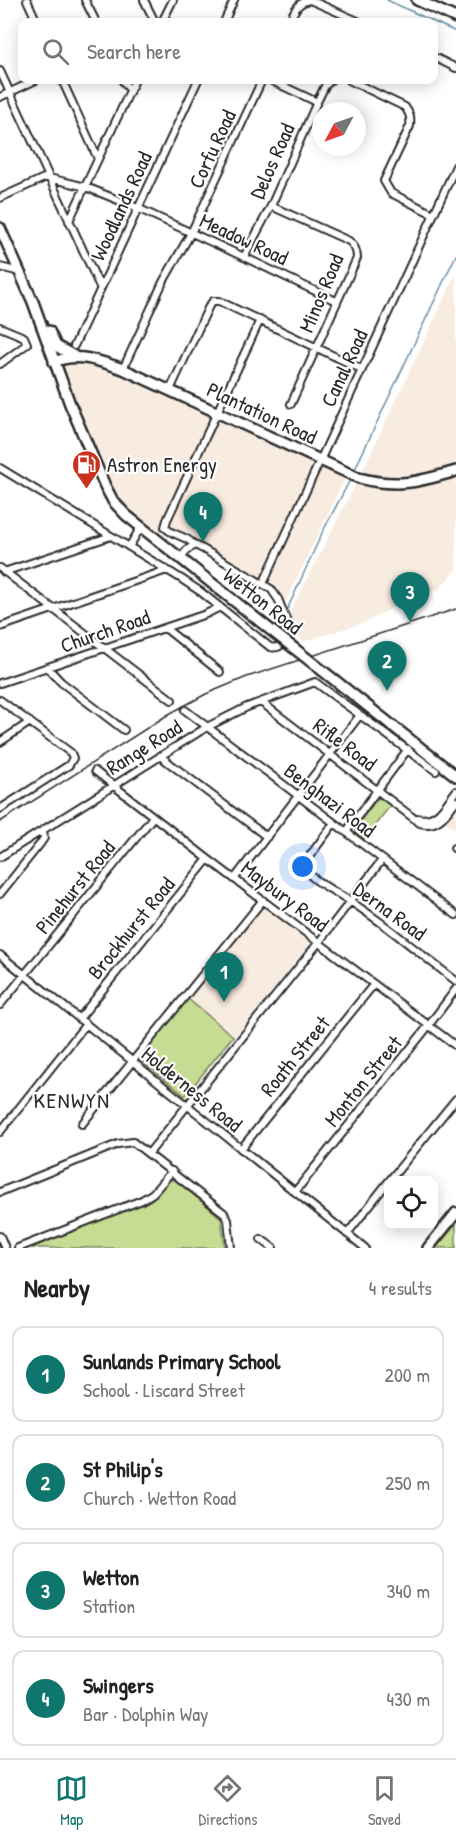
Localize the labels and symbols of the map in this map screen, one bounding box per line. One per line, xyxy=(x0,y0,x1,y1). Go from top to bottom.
north arrow xyxy=(312,102,366,156)
street label: Corfu Road xyxy=(181,105,243,193)
street label: Delos Road xyxy=(243,119,301,203)
street label: Woodlands Road xyxy=(83,147,159,265)
street label: Meadow Road xyxy=(195,206,293,272)
street label: Minos Road xyxy=(292,249,350,337)
street label: Canal Road xyxy=(313,325,375,411)
street label: Plantation Road xyxy=(202,375,322,451)
fuel station icon: Astron Energy xyxy=(70,448,102,490)
place label: Astron Energy xyxy=(107,450,217,479)
pin: 4 xyxy=(184,492,222,542)
street label: Wetton Road xyxy=(217,561,309,641)
pin: 3 xyxy=(390,572,430,622)
street label: Church Road xyxy=(56,602,154,660)
pin: 2 xyxy=(368,642,406,691)
street label: Rifle Road xyxy=(307,711,383,777)
street label: Range Road xyxy=(101,712,187,782)
street label: Benghazi Road xyxy=(278,756,382,844)
street label: Pinehurst Road xyxy=(28,834,122,940)
your location xyxy=(288,852,317,881)
street label: Maybury Road xyxy=(235,853,335,939)
street label: Brockhurst Road xyxy=(81,871,181,985)
street label: Derna Road xyxy=(348,875,432,947)
pin: 1 xyxy=(204,952,244,1002)
street label: Roath Street xyxy=(254,1009,337,1102)
street label: Monton Street xyxy=(317,1029,409,1133)
street label: Holderness Road xyxy=(136,1039,248,1139)
district label: KENWYN xyxy=(34,1085,110,1115)

